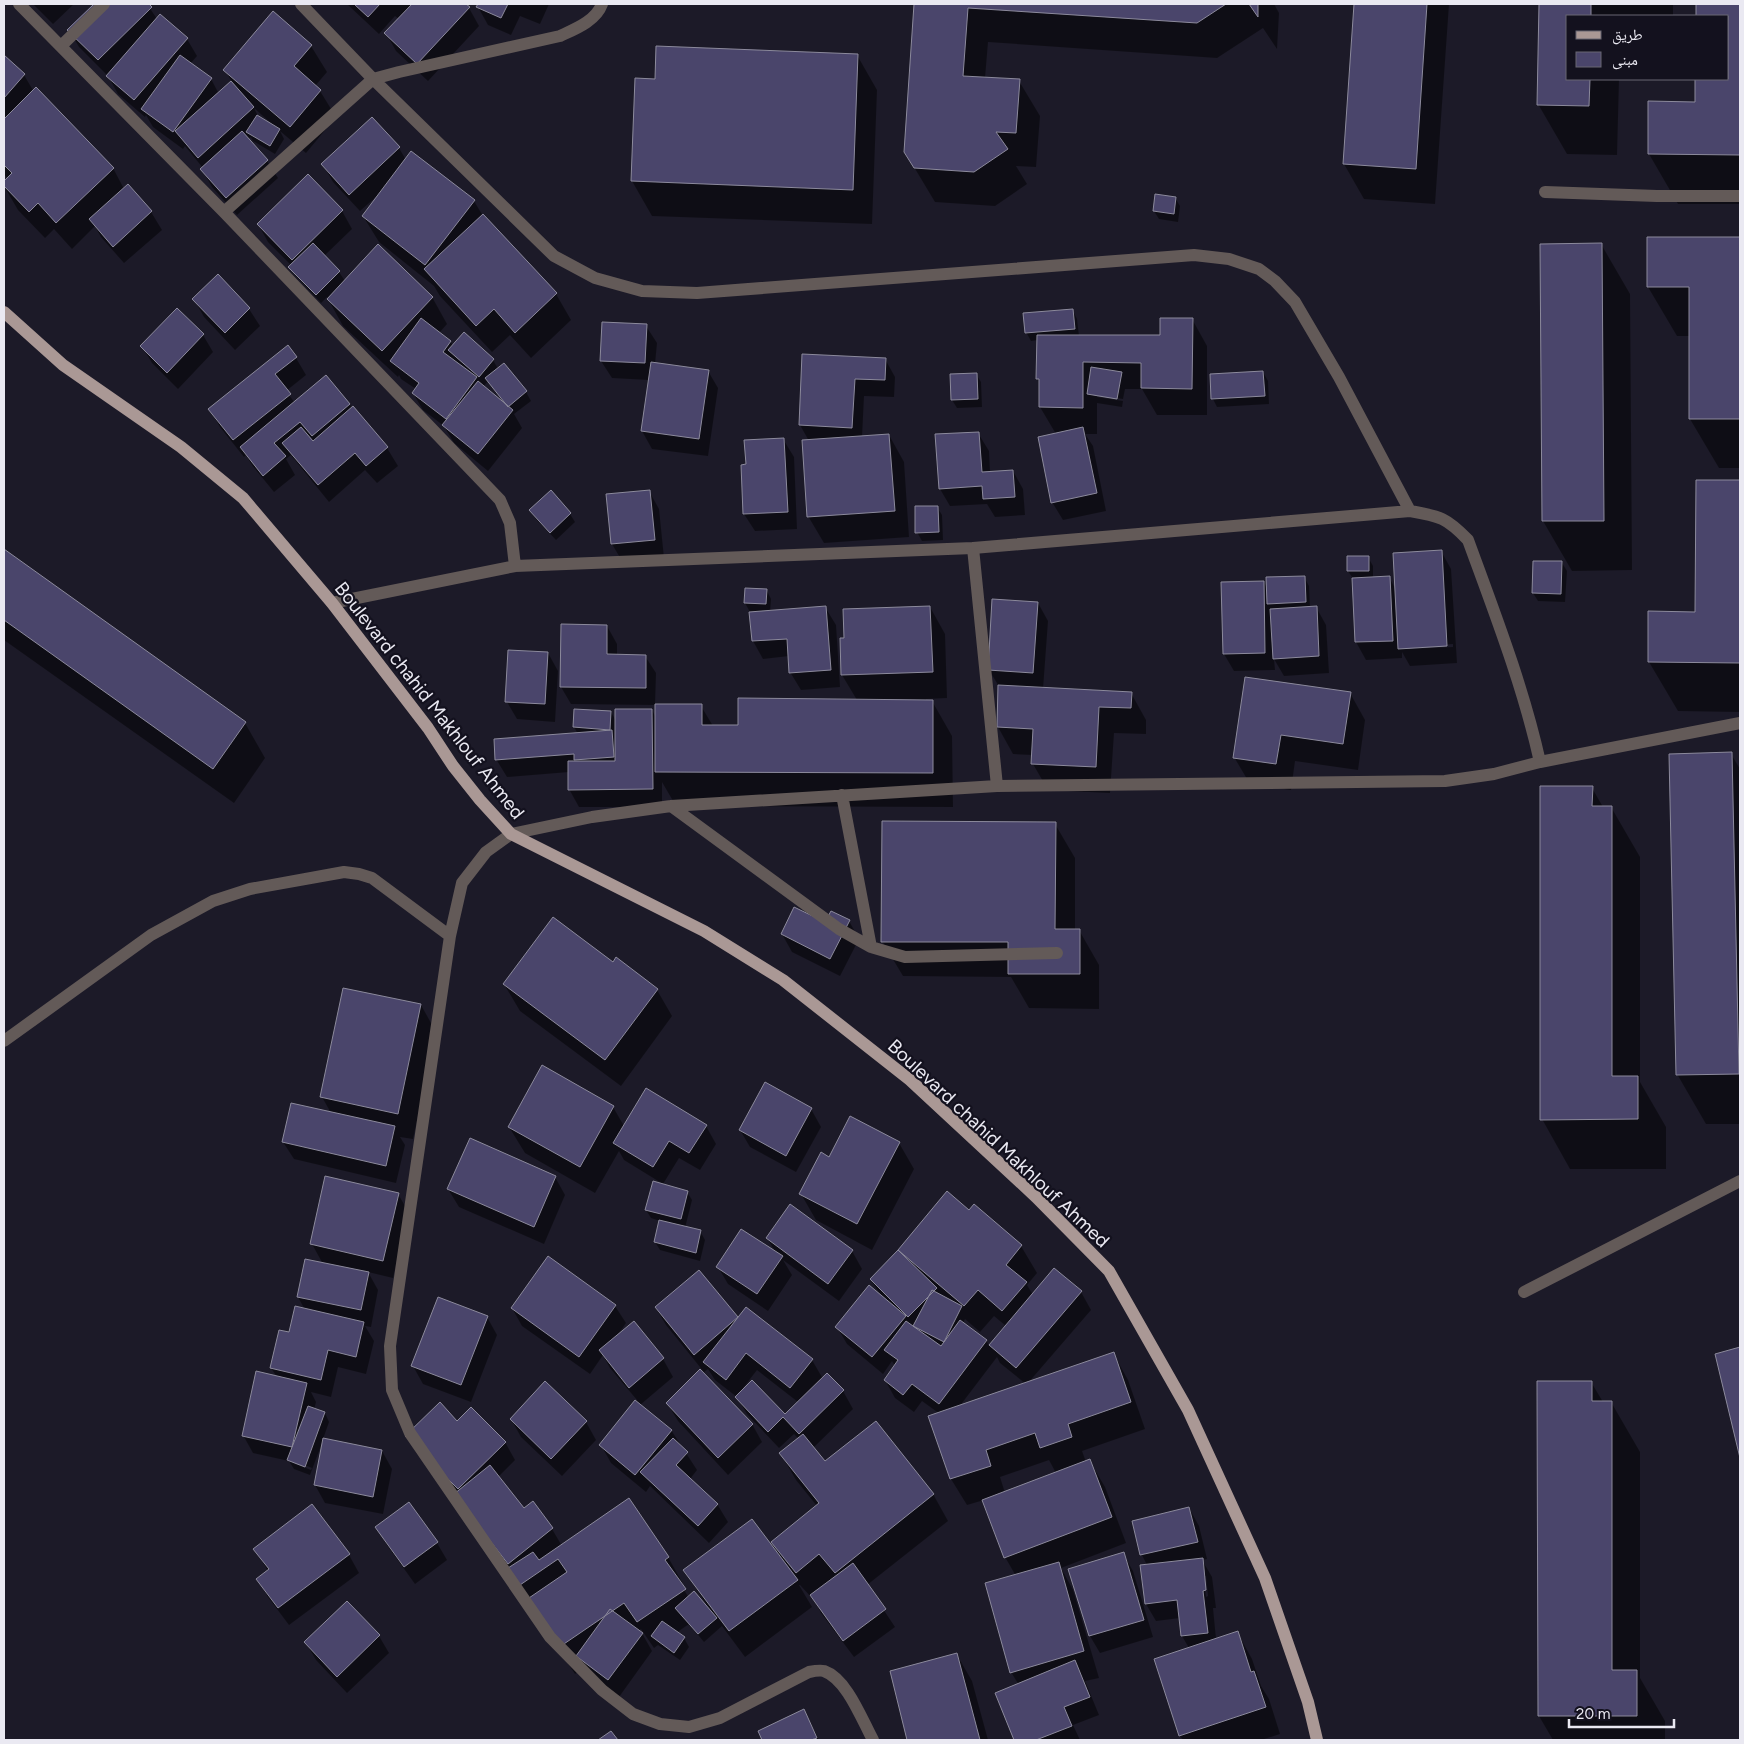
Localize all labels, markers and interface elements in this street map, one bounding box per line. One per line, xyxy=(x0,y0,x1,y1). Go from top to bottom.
legend xyxy=(1566,15,1729,80)
text: طريق xyxy=(1612,26,1643,45)
text: مبنى xyxy=(1612,51,1638,70)
street label: Boulevard chahid Makhlouf Ahmed xyxy=(330,577,529,824)
street label: Boulevard chahid Makhlouf Ahmed xyxy=(883,1034,1114,1252)
scale bar xyxy=(1569,1696,1674,1728)
text: 20 m xyxy=(1576,1705,1610,1723)

